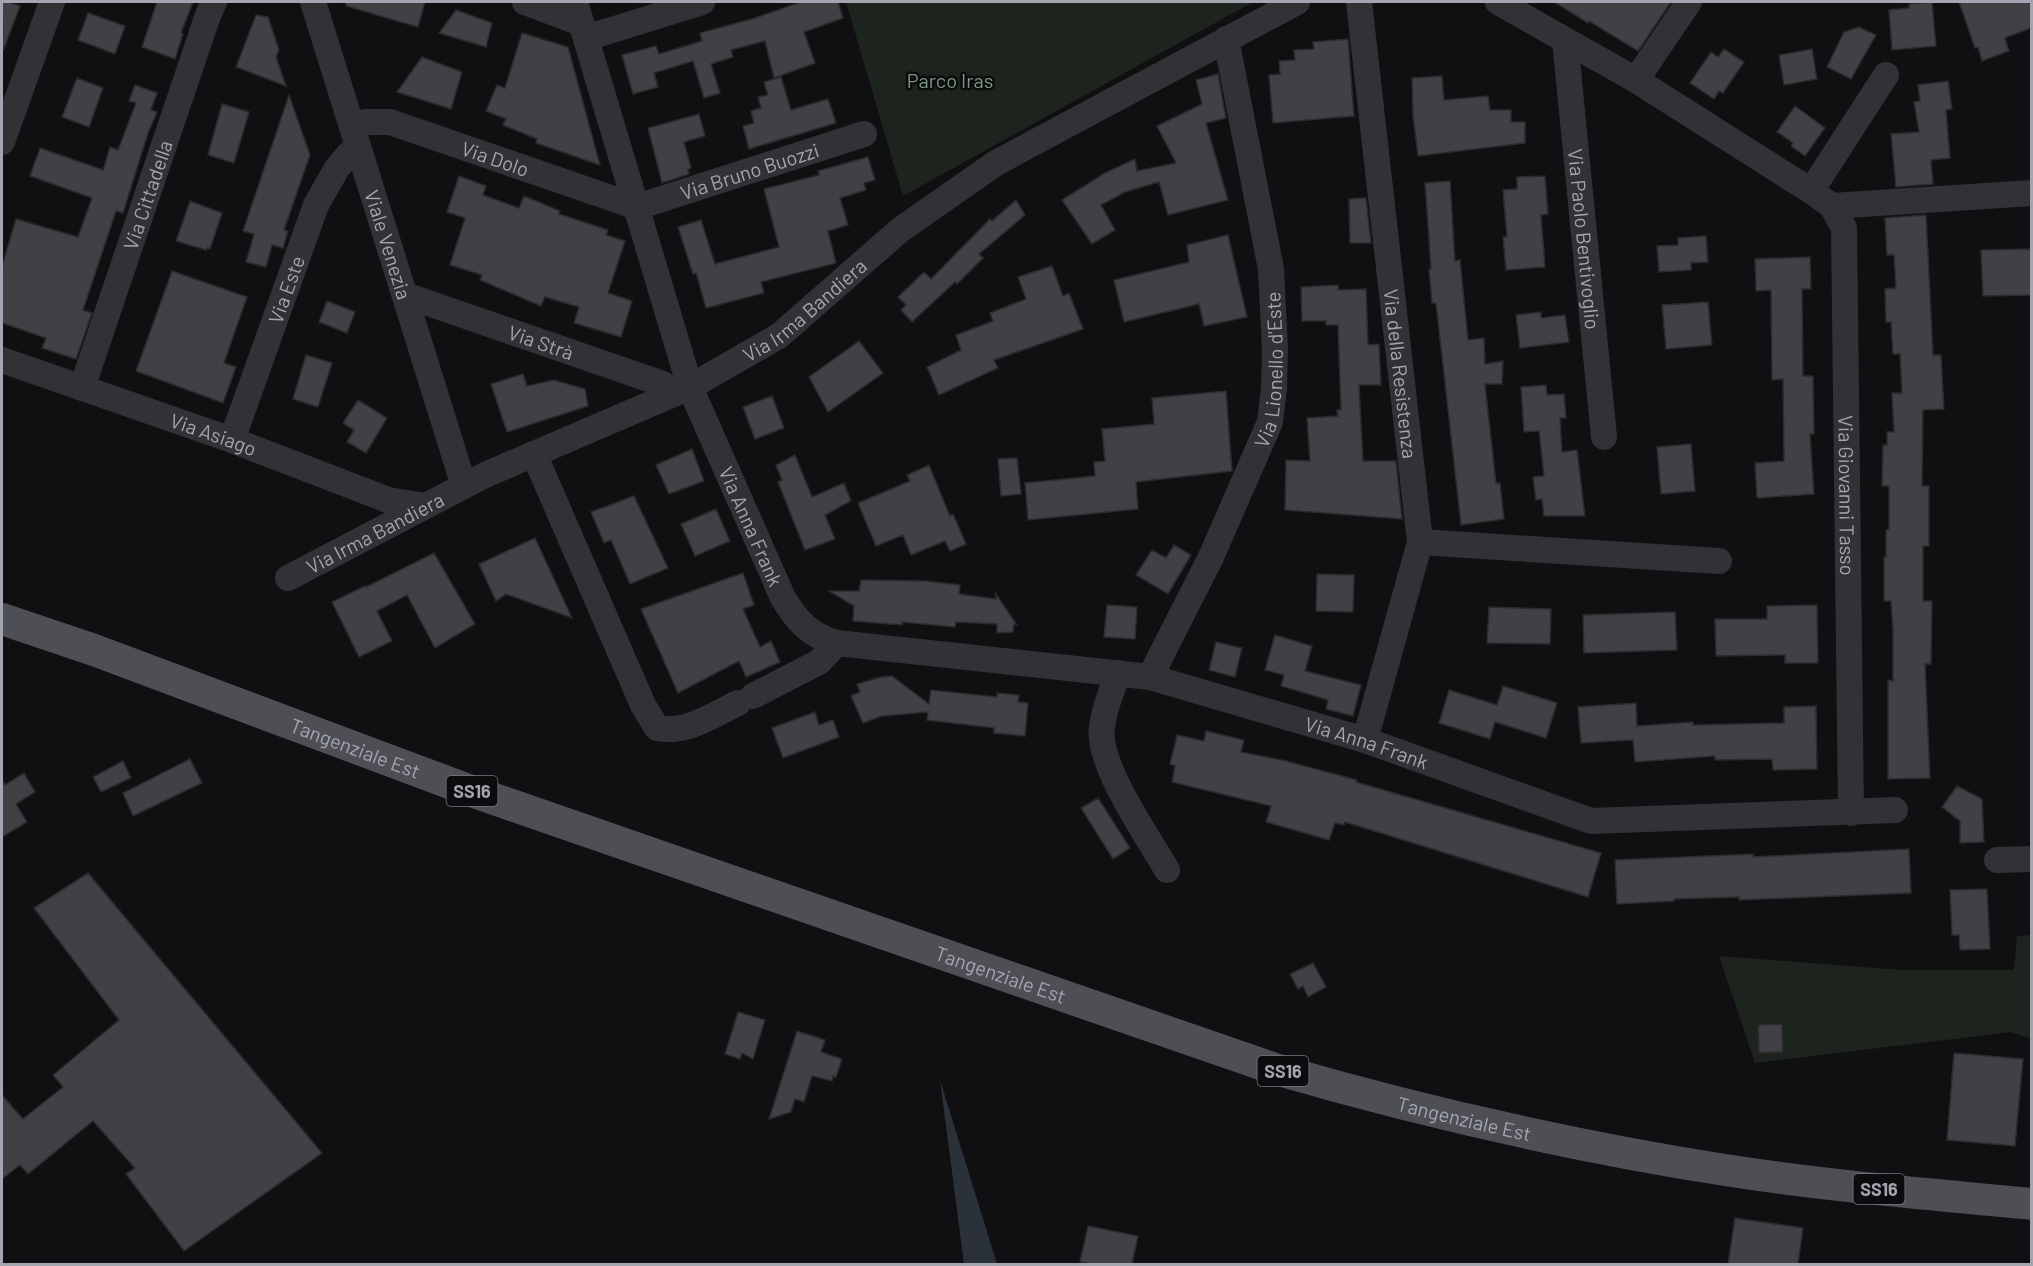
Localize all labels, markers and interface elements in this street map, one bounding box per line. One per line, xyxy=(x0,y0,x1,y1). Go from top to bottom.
park label: Parco Iras xyxy=(907,68,993,92)
street label: Via Dolo xyxy=(458,136,532,181)
street label: Via Cittadella xyxy=(118,137,177,253)
street label: Via Bruno Buozzi xyxy=(677,137,822,204)
street label: Via Paolo Bentivoglio xyxy=(1564,148,1605,330)
street label: Viale Venezia xyxy=(360,187,417,302)
street label: Via Este xyxy=(263,252,309,327)
street label: Via Irma Bandiera xyxy=(738,253,871,366)
street label: Via della Resistenza xyxy=(1379,287,1422,460)
street label: Via Lionello d'Este xyxy=(1248,291,1287,451)
street label: Via Strà xyxy=(505,320,577,364)
street label: Via Asiago xyxy=(167,407,260,460)
street label: Via Giovanni Tasso xyxy=(1834,415,1860,576)
street label: Via Anna Frank xyxy=(714,463,788,590)
street label: Via Irma Bandiera xyxy=(302,487,448,578)
street label: Via Anna Frank xyxy=(1302,711,1432,774)
street label: Tangenziale Est xyxy=(287,713,424,783)
road number: SS16 xyxy=(446,776,498,806)
street label: Tangenziale Est xyxy=(932,940,1069,1008)
road number: SS16 xyxy=(1258,1056,1308,1086)
street label: Tangenziale Est xyxy=(1395,1091,1534,1146)
road number: SS16 xyxy=(1854,1174,1904,1204)

